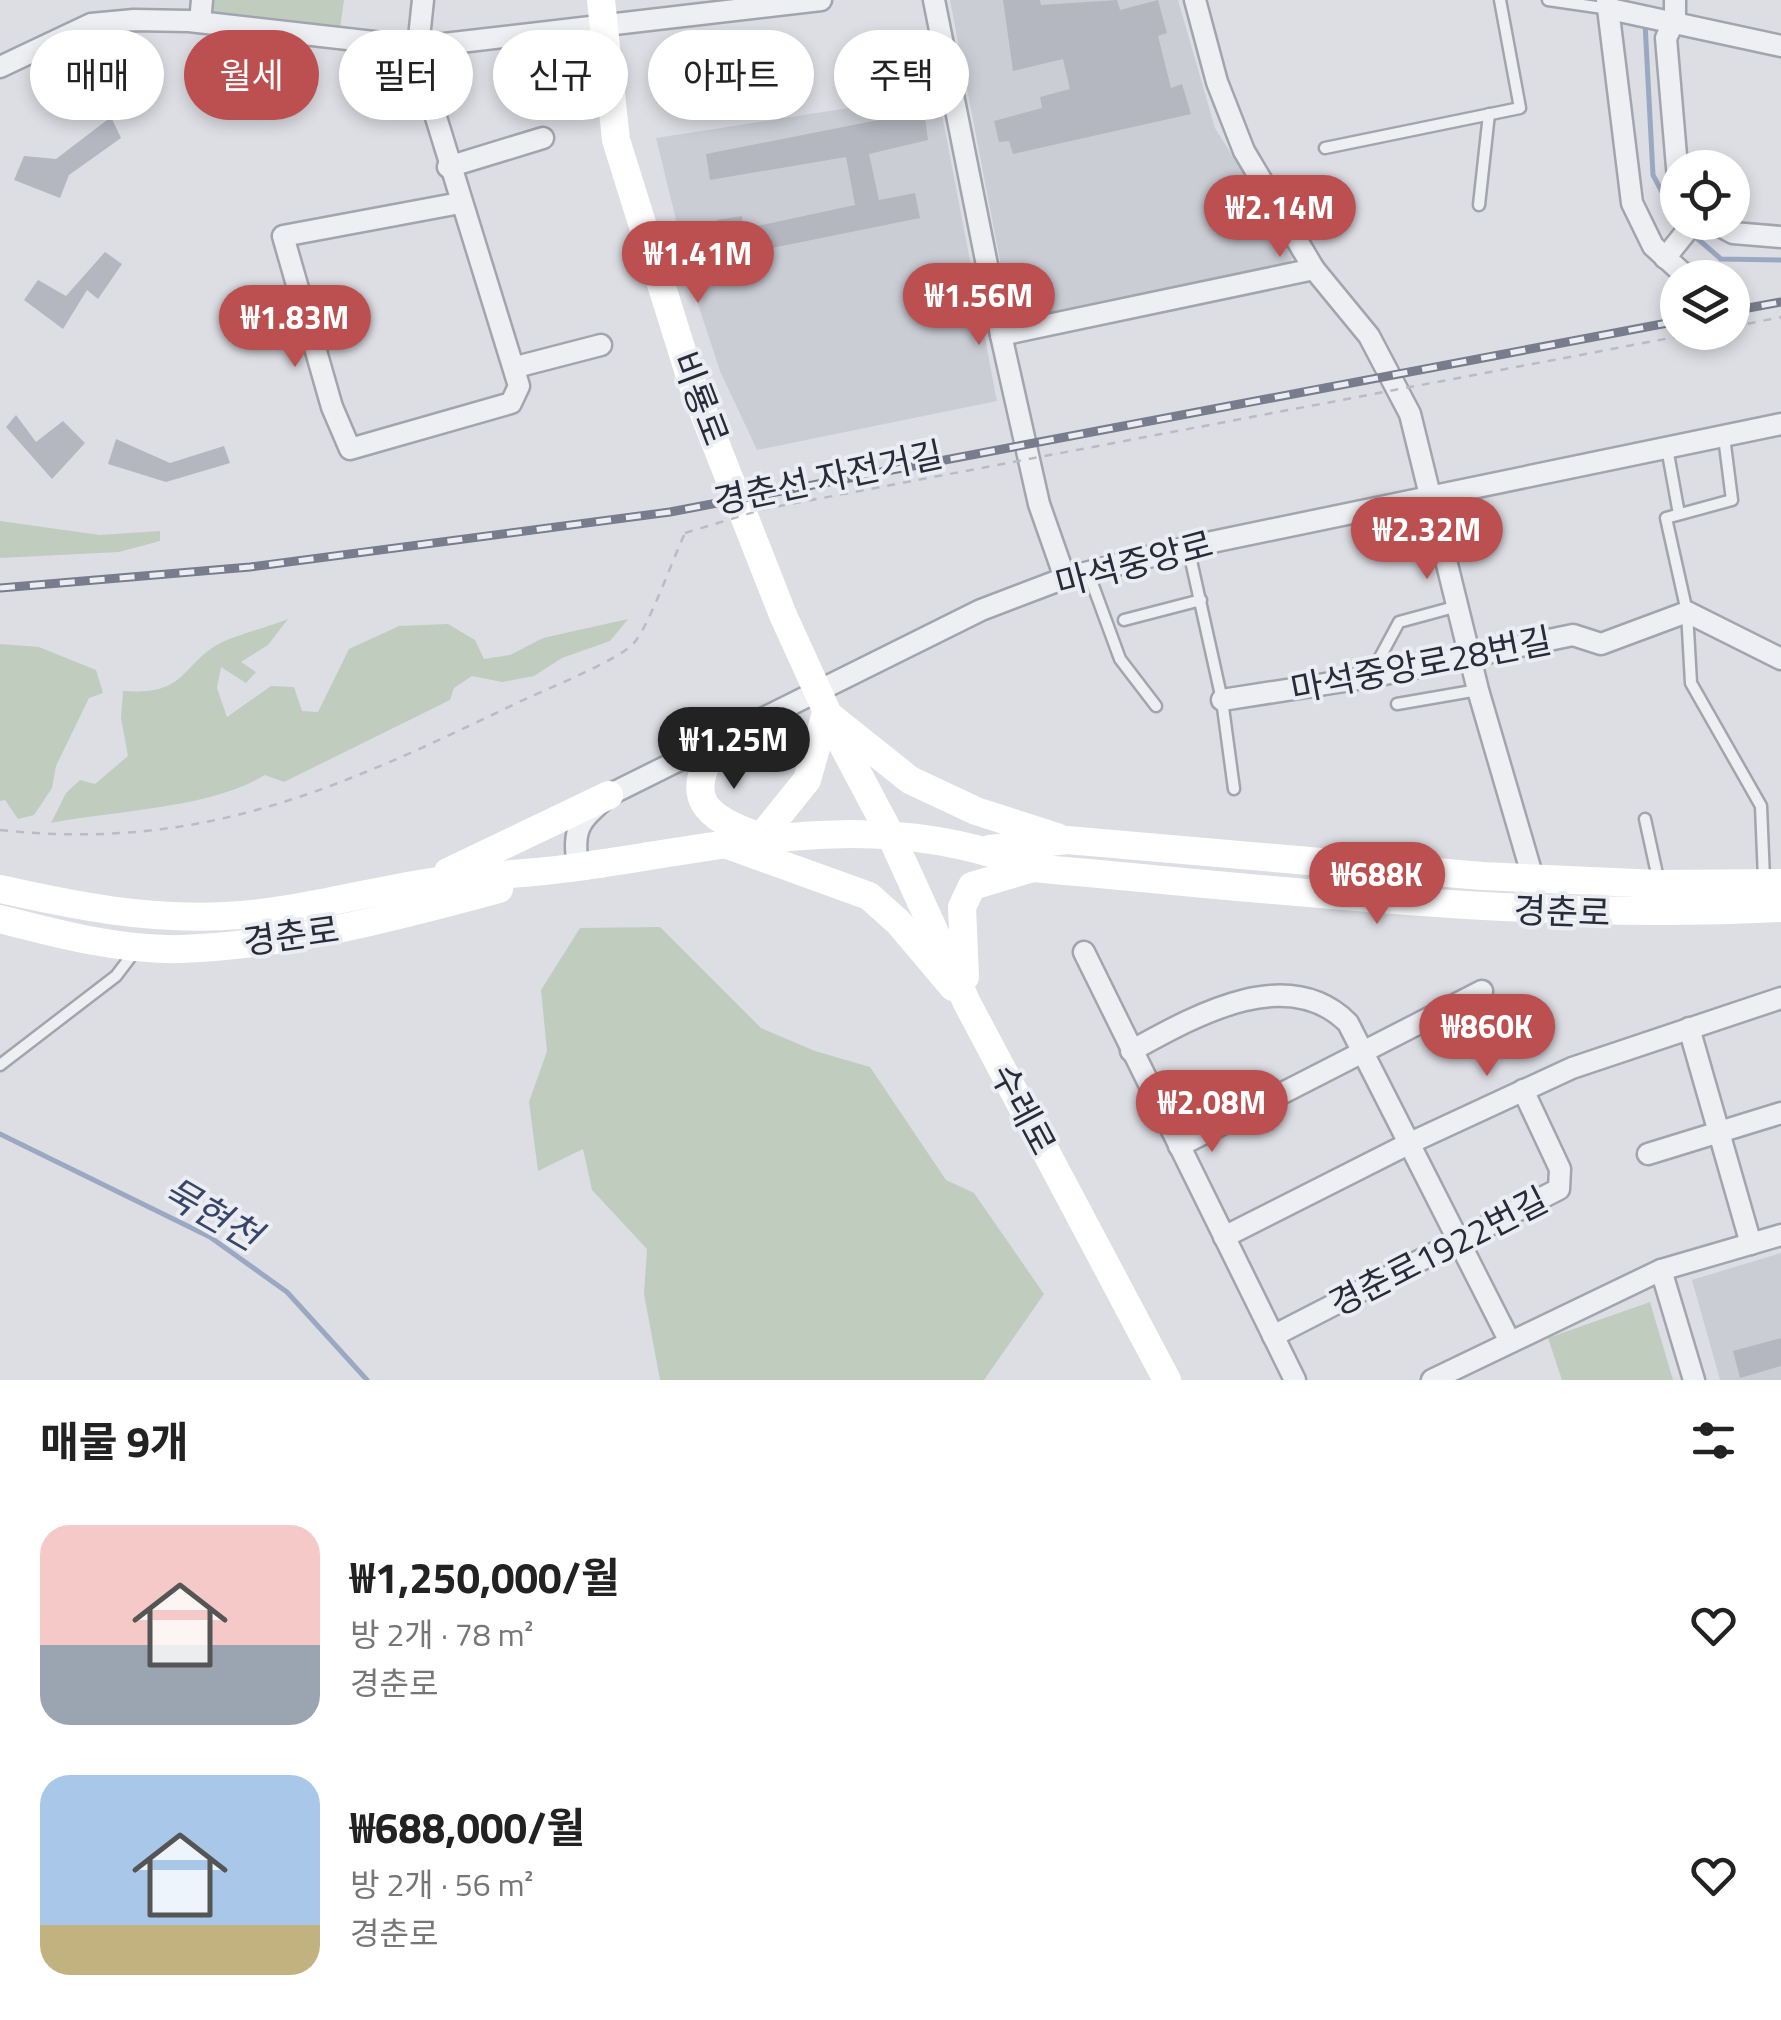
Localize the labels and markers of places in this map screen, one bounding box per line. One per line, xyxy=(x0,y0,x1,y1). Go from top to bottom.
pin: ₩2.14M xyxy=(1199,175,1361,260)
pin: ₩1.41M xyxy=(617,221,779,306)
pin: ₩1.56M xyxy=(898,263,1060,348)
pin: ₩1.83M xyxy=(214,285,376,370)
pin: ₩2.32M xyxy=(1346,497,1508,582)
pin: ₩1.25M xyxy=(653,707,815,792)
pin: ₩688K xyxy=(1307,842,1447,927)
pin: ₩860K xyxy=(1417,994,1557,1079)
pin: ₩2.08M xyxy=(1131,1070,1293,1155)

